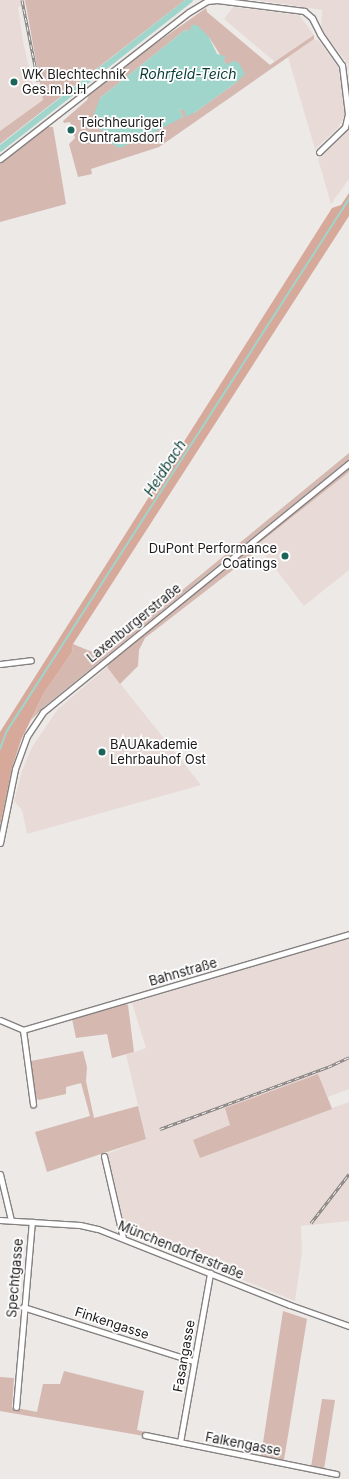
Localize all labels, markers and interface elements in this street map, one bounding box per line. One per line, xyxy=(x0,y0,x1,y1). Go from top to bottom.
water label: Rohrfeld-Teich xyxy=(140,66,236,82)
place label: WK Blechtechnik Ges.m.b.H xyxy=(22,67,126,98)
marker: WK Blechtechnik Ges.m.b.H xyxy=(9,77,19,87)
place label: Teichheuriger Guntramsdorf xyxy=(79,115,164,146)
marker: Teichheuriger Guntramsdorf xyxy=(66,125,76,135)
water label: Heidbach xyxy=(141,437,189,499)
place label: DuPont Performance Coatings xyxy=(149,541,277,572)
marker: DuPont Performance Coatings xyxy=(280,551,290,561)
street label: Laxenburgerstraße xyxy=(84,580,184,666)
place label: BAUAkademie Lehrbauhof Ost xyxy=(110,737,206,768)
marker: BAUAkademie Lehrbauhof Ost xyxy=(97,747,107,757)
street label: Bahnstraße xyxy=(147,955,219,989)
street label: Münchendorferstraße xyxy=(116,1218,246,1282)
street label: Spechtgasse xyxy=(4,1238,26,1318)
street label: Finkengasse xyxy=(73,1304,151,1342)
street label: Fasangasse xyxy=(170,1319,198,1393)
street label: Falkengasse xyxy=(204,1429,282,1459)

